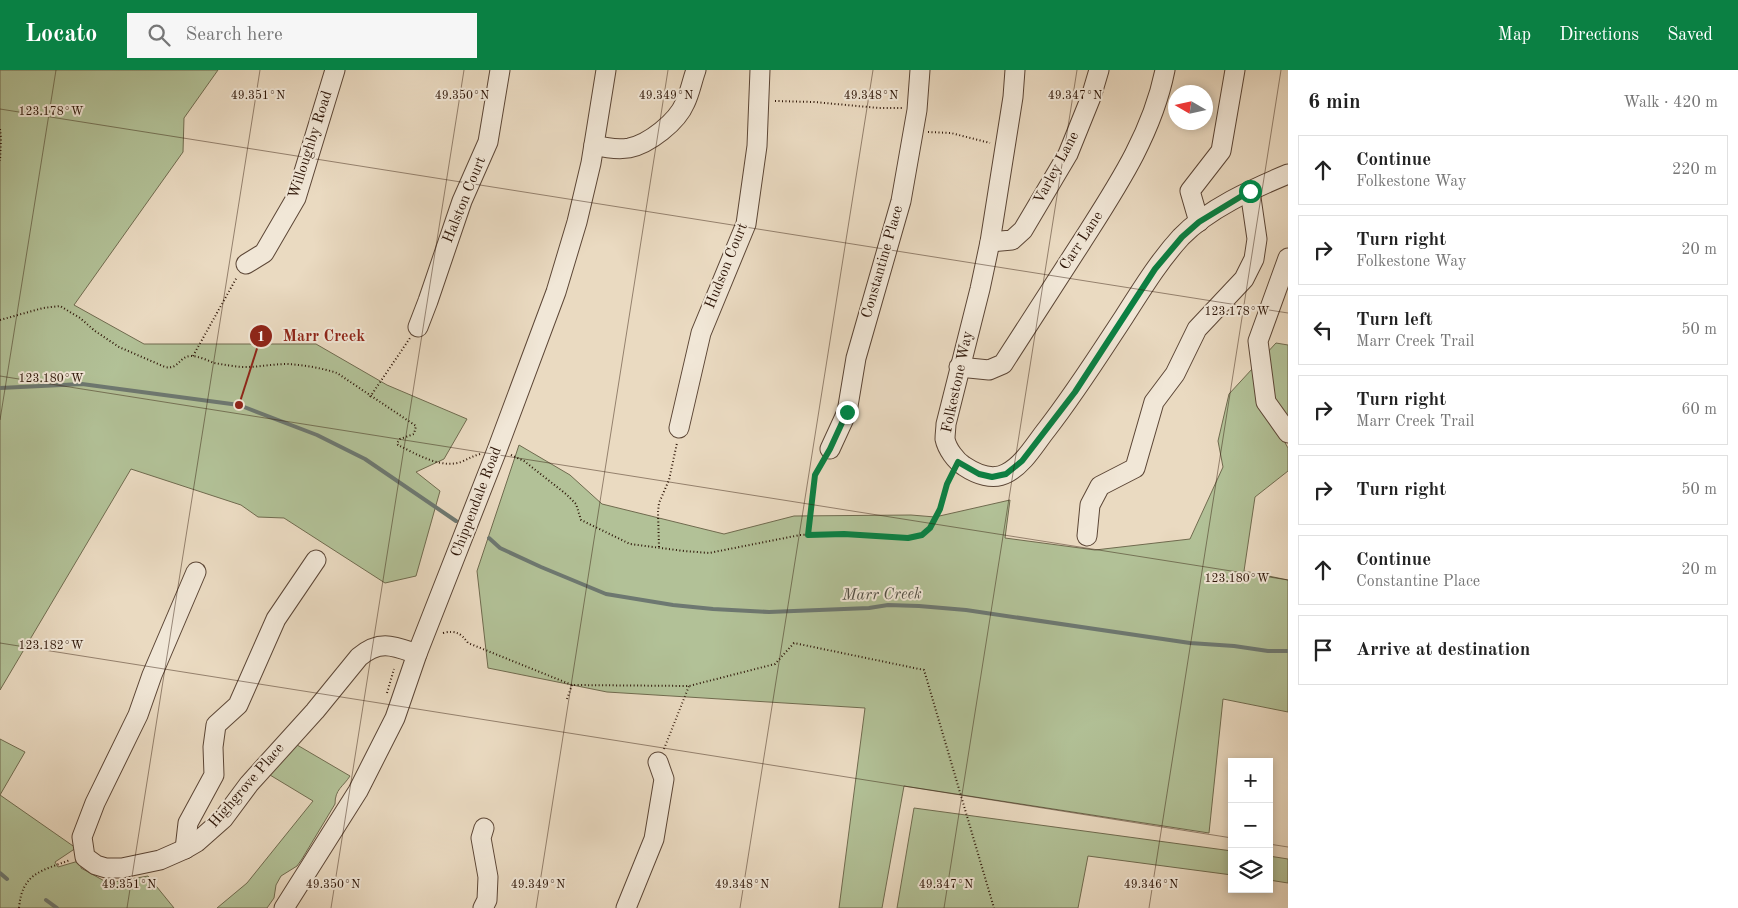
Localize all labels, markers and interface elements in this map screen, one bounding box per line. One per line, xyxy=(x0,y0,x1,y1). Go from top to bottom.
search box xyxy=(127,13,477,58)
icon: search xyxy=(145,21,173,49)
text: Locato xyxy=(25,23,97,47)
text: Search here xyxy=(185,26,283,45)
text: Map xyxy=(1498,26,1531,44)
text: Directions xyxy=(1559,26,1639,44)
text: Saved xyxy=(1667,26,1713,44)
north arrow xyxy=(1168,85,1213,130)
text: 49.351°N xyxy=(231,89,285,102)
street label: Willoughby Road xyxy=(286,89,336,201)
text: 49.350°N xyxy=(435,89,489,102)
text: 49.349°N xyxy=(639,90,693,102)
text: 49.348°N xyxy=(844,90,898,102)
text: 49.347°N xyxy=(1048,90,1102,102)
text: 6 min xyxy=(1308,92,1361,113)
text: Walk · 420 m xyxy=(1623,95,1718,111)
text: 123.178°W xyxy=(19,106,84,118)
street label: Varley Lane xyxy=(1032,129,1082,207)
text: Continue xyxy=(1356,151,1431,170)
street label: Halston Court xyxy=(441,155,489,245)
icon: ahead xyxy=(1309,156,1337,184)
text: 220 m xyxy=(1672,162,1717,178)
text: Folkestone Way xyxy=(1356,174,1467,190)
route start xyxy=(1239,180,1262,203)
street label: Constantine Place xyxy=(860,204,906,320)
street label: Carr Lane xyxy=(1058,209,1106,273)
street label: Hudson Court xyxy=(703,221,751,311)
text: Turn right xyxy=(1356,231,1446,250)
icon: right xyxy=(1309,236,1337,264)
text: 20 m xyxy=(1681,242,1717,258)
text: Folkestone Way xyxy=(1356,254,1467,270)
text: 123.178°W xyxy=(1205,306,1270,318)
text: Turn left xyxy=(1356,311,1433,330)
icon: left xyxy=(1309,316,1337,344)
callout: Marr Creek xyxy=(248,320,376,351)
text: 50 m xyxy=(1681,322,1717,338)
text: Marr Creek xyxy=(283,329,365,345)
text: 1 xyxy=(257,330,265,345)
street label: Folkestone Way xyxy=(940,330,976,434)
text: Marr Creek Trail xyxy=(1356,334,1474,350)
text: 123.180°W xyxy=(19,373,84,385)
text: Turn right xyxy=(1356,391,1446,410)
icon: right xyxy=(1309,396,1337,424)
route end xyxy=(836,401,859,424)
text: 60 m xyxy=(1681,402,1717,418)
text: Marr Creek Trail xyxy=(1356,414,1474,430)
street label: Chippendale Road xyxy=(449,445,505,559)
icon: right xyxy=(1309,476,1337,504)
text: Turn right xyxy=(1356,481,1446,500)
text: 50 m xyxy=(1681,482,1717,498)
text: Continue xyxy=(1356,551,1431,570)
icon: ahead xyxy=(1309,556,1337,584)
text: 20 m xyxy=(1681,562,1717,578)
text: 123.180°W xyxy=(1205,573,1270,585)
text: Constantine Place xyxy=(1356,574,1480,590)
water label: Marr Creek xyxy=(841,586,922,604)
icon: arrive xyxy=(1309,636,1337,664)
text: 123.182°W xyxy=(19,640,84,652)
text: Arrive at destination xyxy=(1356,641,1530,660)
street label: Highgrove Place xyxy=(206,741,288,831)
map controls xyxy=(1228,758,1273,893)
button: + xyxy=(1228,758,1273,803)
button: − xyxy=(1228,803,1273,848)
button: layers xyxy=(1228,848,1273,893)
text: 49.351°N xyxy=(102,878,156,891)
text: 49.350°N xyxy=(306,878,360,891)
text: 49.349°N xyxy=(511,879,565,891)
text: 49.348°N xyxy=(715,879,769,891)
text: 49.347°N xyxy=(919,879,973,891)
text: 49.346°N xyxy=(1124,879,1178,891)

